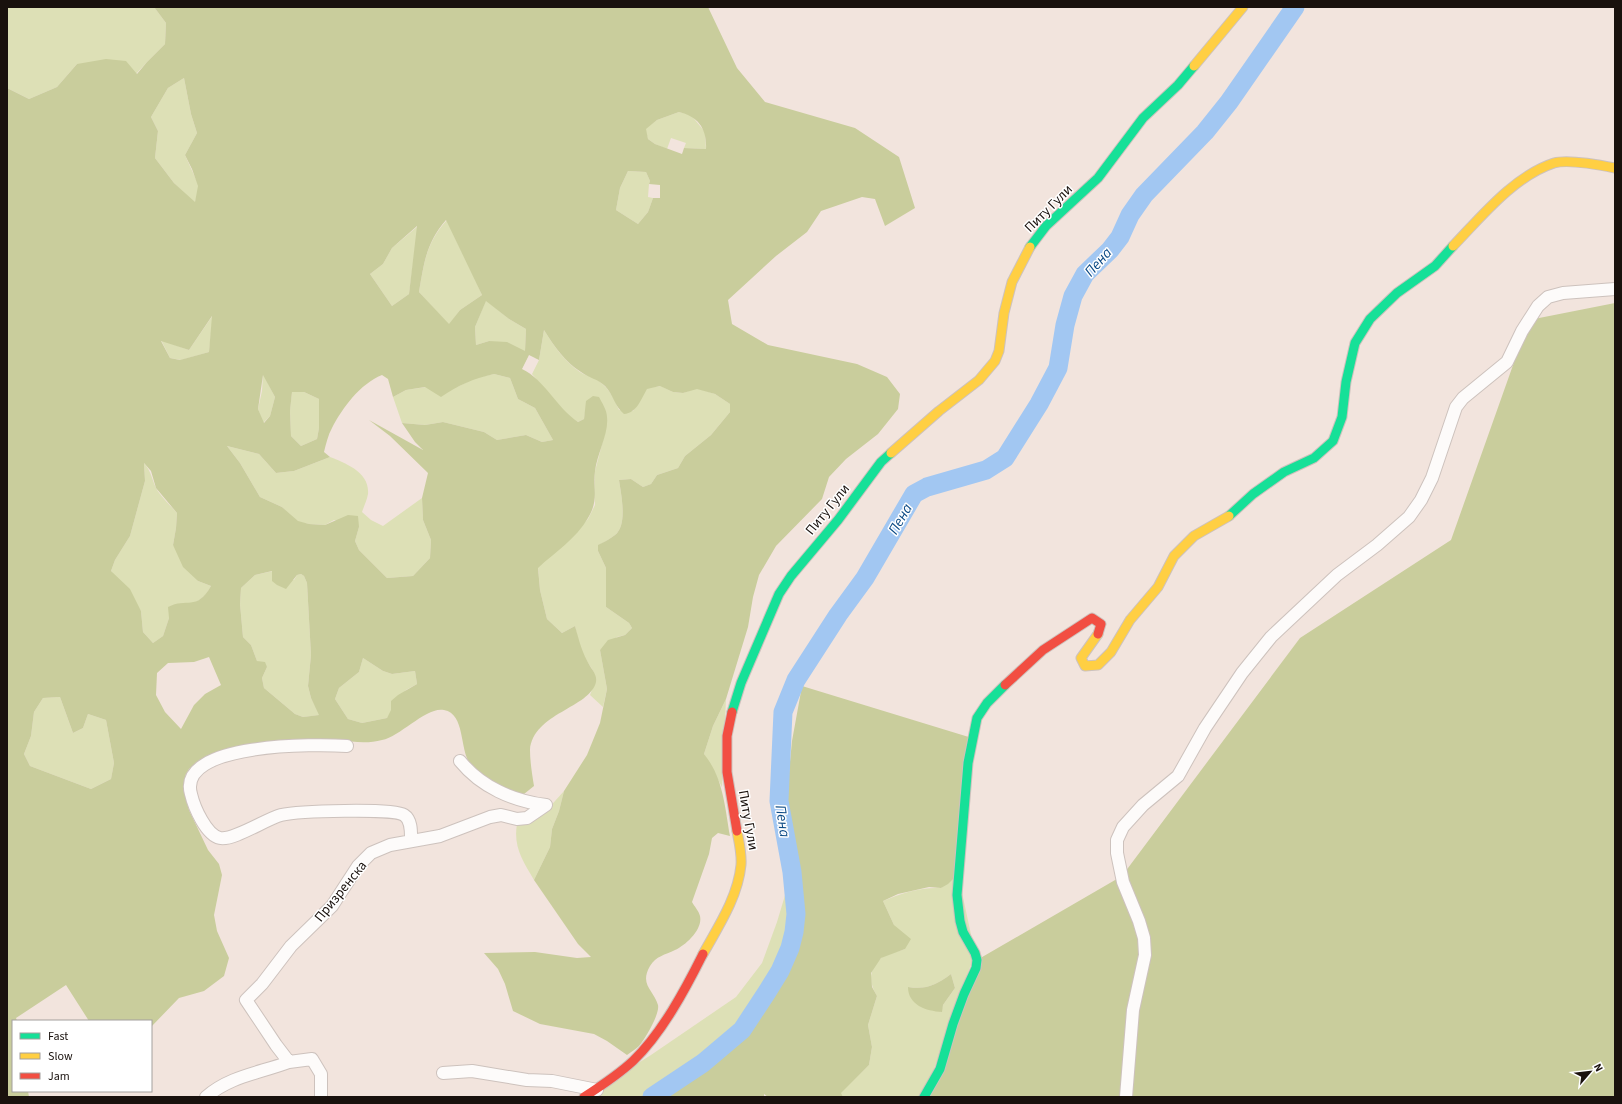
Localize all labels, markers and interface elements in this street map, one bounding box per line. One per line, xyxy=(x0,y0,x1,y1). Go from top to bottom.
street label: Питу Гули xyxy=(1020,180,1077,237)
water label: Пена xyxy=(1080,243,1117,282)
street label: Питу Гули xyxy=(801,480,855,540)
water label: Пена xyxy=(883,500,918,539)
street label: Питу Гули xyxy=(733,788,763,852)
water label: Пена xyxy=(770,803,795,839)
street label: Призренска xyxy=(310,857,372,927)
legend xyxy=(12,1020,152,1092)
text: Fast xyxy=(48,1028,68,1045)
text: Slow xyxy=(48,1048,73,1065)
north arrow xyxy=(1570,1052,1610,1092)
text: N xyxy=(1590,1061,1607,1074)
text: Jam xyxy=(48,1068,70,1085)

